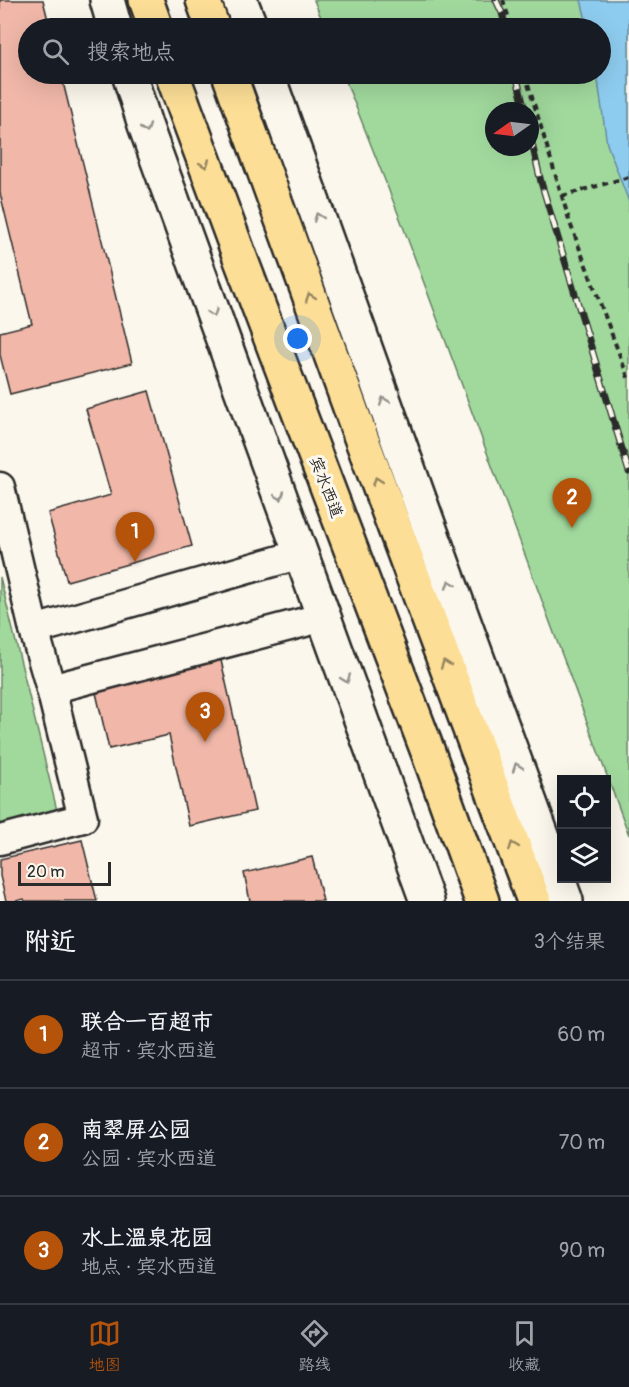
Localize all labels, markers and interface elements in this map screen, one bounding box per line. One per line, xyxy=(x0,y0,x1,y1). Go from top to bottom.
search box xyxy=(18,18,611,84)
icon: search xyxy=(39,35,72,68)
text: 搜索地点 xyxy=(87,38,175,66)
north arrow xyxy=(485,102,539,156)
one-way arrow xyxy=(139,123,152,134)
one-way arrow xyxy=(198,159,211,169)
one-way arrow xyxy=(313,212,326,223)
one-way arrow xyxy=(305,293,318,303)
one-way arrow xyxy=(206,307,218,318)
your location xyxy=(283,324,312,353)
one-way arrow xyxy=(379,396,392,407)
street label: 宾水西道 xyxy=(305,454,347,521)
one-way arrow xyxy=(372,476,384,487)
pin: 2 xyxy=(552,478,592,528)
one-way arrow xyxy=(272,490,285,501)
pin: 1 xyxy=(116,512,154,562)
one-way arrow xyxy=(445,579,458,590)
one-way arrow xyxy=(439,659,452,670)
one-way arrow xyxy=(339,673,352,684)
pin: 3 xyxy=(186,692,224,742)
one-way arrow xyxy=(512,762,525,773)
map controls xyxy=(557,775,611,883)
button: locate xyxy=(557,775,611,829)
button: layers xyxy=(557,829,611,883)
one-way arrow xyxy=(508,842,520,853)
scale bar xyxy=(18,859,111,886)
text: 20 m xyxy=(27,862,65,882)
text: 附近 xyxy=(24,926,76,958)
text: 3个结果 xyxy=(534,929,605,954)
text: 联合一百超市 xyxy=(81,1008,213,1036)
text: 1 xyxy=(40,1022,47,1047)
text: 60 m xyxy=(558,1022,605,1047)
text: 超市 · 宾水西道 xyxy=(81,1038,216,1063)
text: 南翠屏公园 xyxy=(81,1116,191,1144)
text: 2 xyxy=(38,1130,49,1155)
text: 70 m xyxy=(559,1130,605,1155)
text: 公园 · 宾水西道 xyxy=(81,1146,216,1171)
text: 水上温泉花园 xyxy=(81,1224,213,1252)
text: 3 xyxy=(38,1238,49,1263)
text: 90 m xyxy=(559,1238,605,1263)
text: 地点 · 宾水西道 xyxy=(81,1254,216,1279)
tab: 地图 xyxy=(88,1317,121,1375)
tab: 路线 xyxy=(298,1317,331,1375)
tab: 收藏 xyxy=(508,1317,541,1375)

